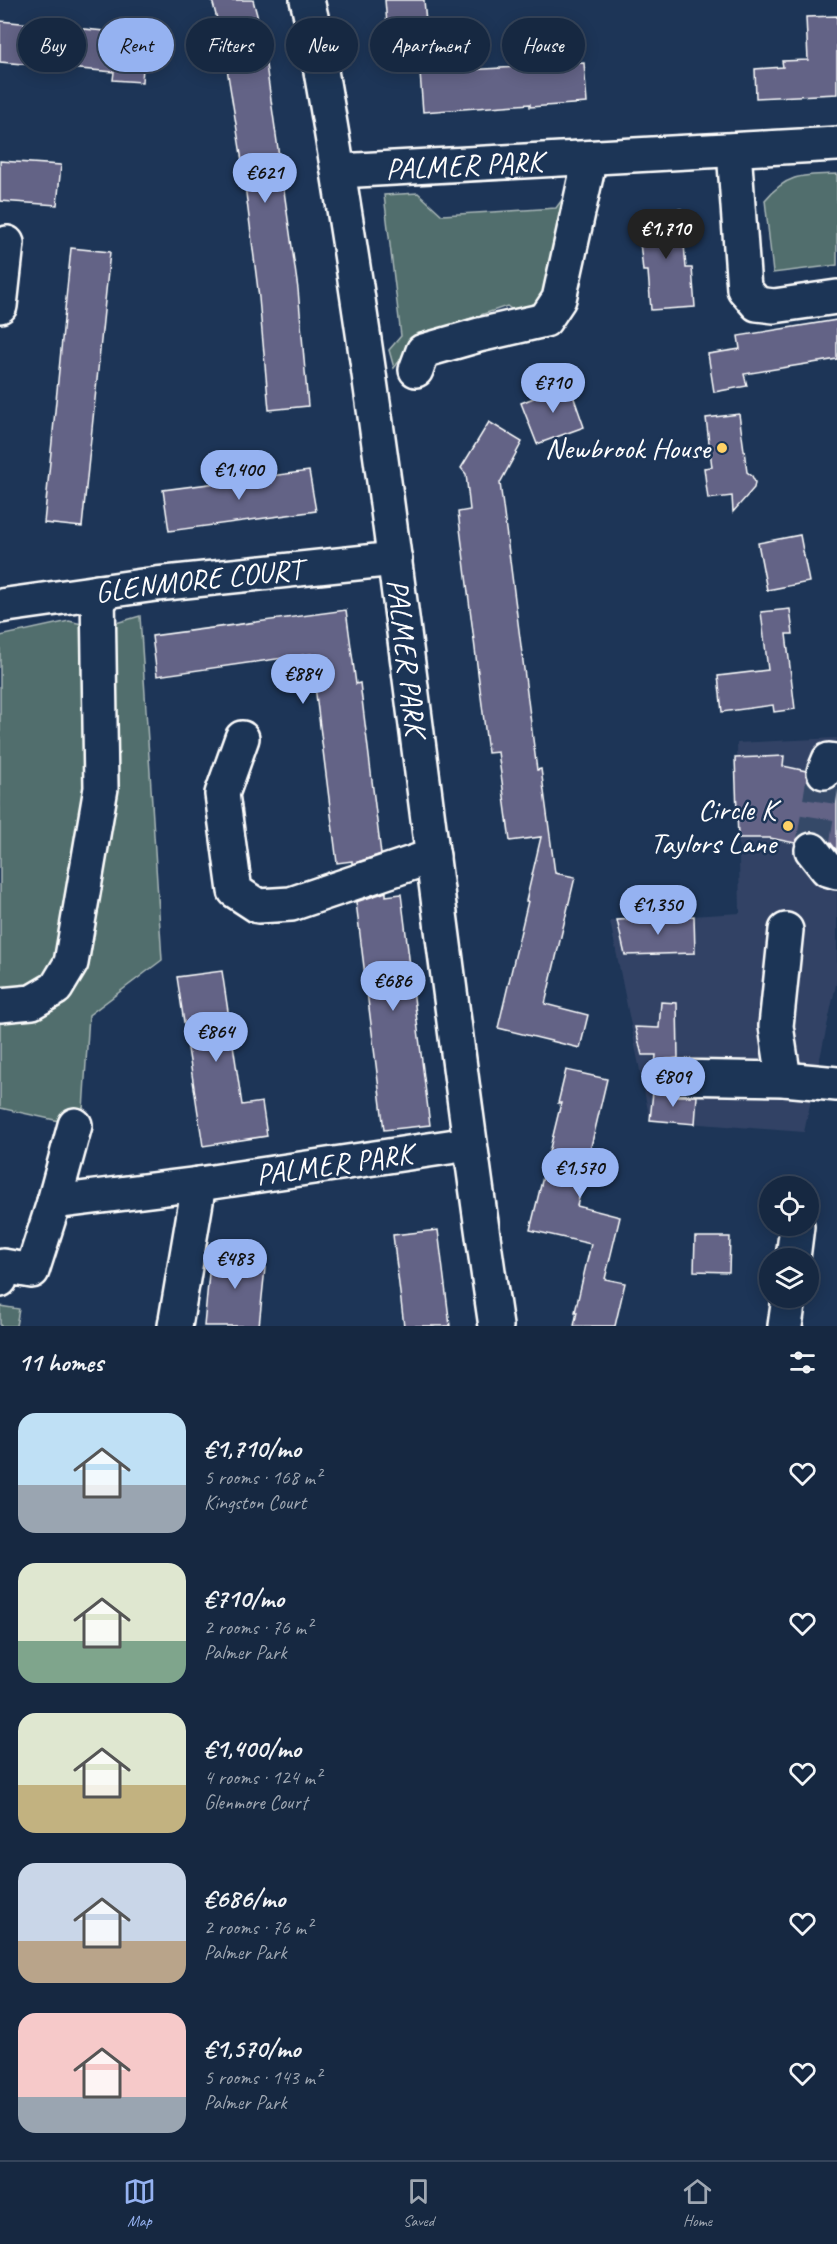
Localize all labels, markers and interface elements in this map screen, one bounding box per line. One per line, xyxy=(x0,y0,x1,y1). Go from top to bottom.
chip: Buy xyxy=(18,18,86,72)
chip: Rent xyxy=(98,18,174,72)
chip: Filters xyxy=(186,18,274,72)
chip: New xyxy=(286,18,358,72)
chip: Apartment xyxy=(370,18,490,72)
chip: House xyxy=(502,18,585,72)
street label: PALMER PARK xyxy=(385,142,550,188)
pin: €621 xyxy=(229,153,301,204)
text: €621 xyxy=(247,160,283,185)
pin: €1,710 xyxy=(617,209,715,260)
text: €1,710 xyxy=(642,216,690,241)
pin: €710 xyxy=(517,363,589,414)
text: €710 xyxy=(535,370,571,395)
place label: Newbrook House xyxy=(545,429,712,467)
marker: Newbrook House xyxy=(715,441,729,455)
pin: €1,400 xyxy=(190,450,288,501)
text: €1,400 xyxy=(215,457,263,482)
street label: GLENMORE COURT xyxy=(92,549,311,611)
street label: PALMER PARK xyxy=(379,577,436,743)
pin: €884 xyxy=(267,654,339,705)
text: €884 xyxy=(285,661,321,686)
place label: Circle K Taylors Lane xyxy=(650,790,782,862)
marker: Circle K Taylors Lane xyxy=(781,819,795,833)
pin: €1,350 xyxy=(609,885,707,936)
text: €1,350 xyxy=(634,892,682,917)
pin: €686 xyxy=(357,961,429,1012)
text: €686 xyxy=(375,968,411,993)
pin: €864 xyxy=(180,1012,252,1063)
text: €864 xyxy=(198,1019,234,1044)
pin: €809 xyxy=(637,1057,709,1108)
text: €809 xyxy=(655,1064,691,1089)
street label: PALMER PARK xyxy=(254,1133,420,1194)
pin: €1,570 xyxy=(531,1148,629,1199)
text: €1,570 xyxy=(556,1155,604,1180)
map controls xyxy=(759,1176,819,1308)
button: locate xyxy=(759,1176,819,1236)
pin: €483 xyxy=(199,1239,271,1290)
text: €483 xyxy=(217,1246,253,1271)
button: layers xyxy=(759,1248,819,1308)
text: 11 homes xyxy=(18,1346,103,1379)
icon: filters xyxy=(786,1346,819,1379)
text: €1,710/mo xyxy=(204,1432,301,1465)
icon: home xyxy=(66,1437,138,1509)
icon: heart xyxy=(786,1457,819,1490)
text: 5 rooms · 168 m² xyxy=(204,1465,321,1490)
text: Kingston Court xyxy=(204,1490,306,1515)
text: €710/mo xyxy=(204,1582,284,1615)
icon: home xyxy=(66,1587,138,1659)
icon: heart xyxy=(786,1607,819,1640)
text: 2 rooms · 76 m² xyxy=(204,1615,312,1640)
text: Palmer Park xyxy=(204,1640,287,1665)
text: €1,400/mo xyxy=(204,1732,301,1765)
icon: home xyxy=(66,1737,138,1809)
icon: heart xyxy=(786,1757,819,1790)
text: 4 rooms · 124 m² xyxy=(204,1765,321,1790)
text: Glenmore Court xyxy=(204,1790,307,1815)
text: €686/mo xyxy=(204,1882,285,1915)
icon: home xyxy=(66,1887,138,1959)
icon: heart xyxy=(786,1907,819,1940)
text: 2 rooms · 76 m² xyxy=(204,1915,312,1940)
text: Palmer Park xyxy=(204,1940,287,1965)
text: €1,570/mo xyxy=(204,2032,300,2065)
icon: home xyxy=(66,2037,138,2109)
icon: heart xyxy=(786,2057,819,2090)
text: 5 rooms · 143 m² xyxy=(204,2065,321,2090)
text: Palmer Park xyxy=(204,2090,287,2115)
tab: Map xyxy=(123,2175,156,2231)
tab: Saved xyxy=(402,2175,435,2231)
tab: Home xyxy=(681,2175,714,2231)

